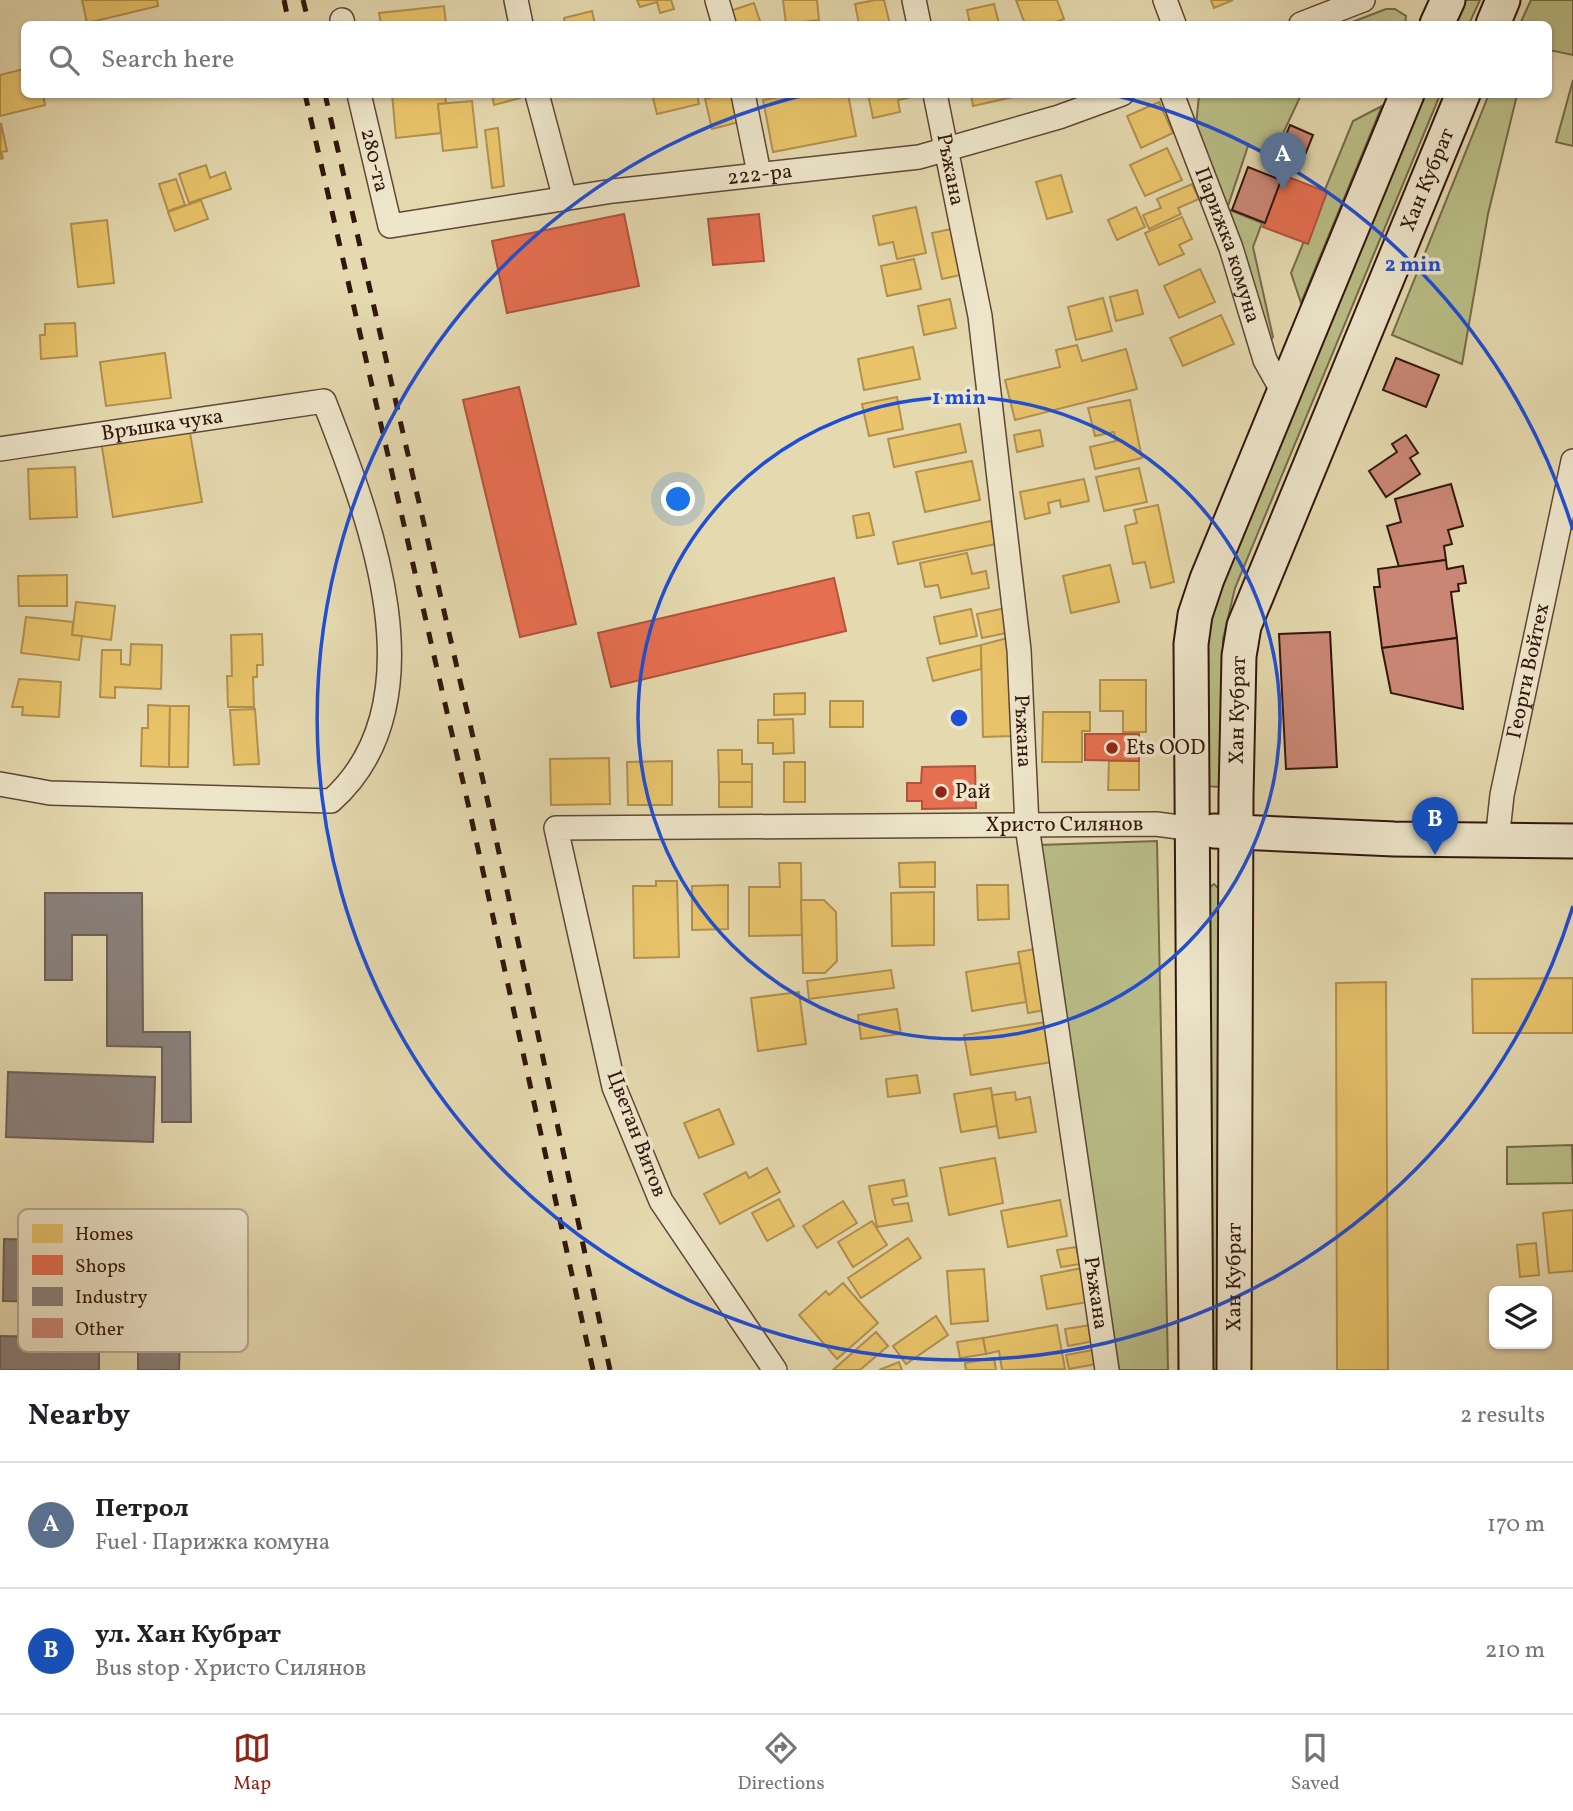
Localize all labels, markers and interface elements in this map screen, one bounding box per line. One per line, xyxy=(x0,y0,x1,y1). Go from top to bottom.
search box xyxy=(21,21,1552,98)
icon: search xyxy=(45,41,83,79)
text: Search here xyxy=(101,42,234,78)
street label: Хан Кубрат xyxy=(1394,124,1462,236)
street label: 280-та xyxy=(353,125,396,195)
street label: Ръжана xyxy=(929,131,972,208)
pin: A xyxy=(1260,132,1306,190)
street label: 222-ра xyxy=(726,157,794,193)
street label: Парижка комуна xyxy=(1187,163,1267,327)
text: 2 min xyxy=(1385,251,1441,280)
text: 1 min xyxy=(932,384,986,413)
street label: Връшка чука xyxy=(99,402,225,448)
your location xyxy=(661,482,695,516)
street label: Георги Войтех xyxy=(1500,600,1557,742)
street label: Хан Кубрат xyxy=(1222,655,1254,765)
street label: Ръжана xyxy=(1007,694,1039,768)
centre of rings xyxy=(947,706,971,730)
place label: Ets OOD xyxy=(1126,734,1205,763)
marker: Ets OOD xyxy=(1104,740,1120,756)
place label: Рай xyxy=(955,778,991,807)
marker: Рай xyxy=(933,784,949,800)
pin: B xyxy=(1412,797,1458,855)
street label: Христо Силянов xyxy=(985,810,1143,840)
street label: Цветан Витов xyxy=(599,1067,673,1201)
legend xyxy=(18,1209,248,1352)
text: Homes xyxy=(75,1222,133,1248)
street label: Хан Кубрат xyxy=(1220,1222,1249,1331)
text: Shops xyxy=(75,1254,126,1280)
street label: Ръжана xyxy=(1076,1255,1115,1331)
text: Industry xyxy=(75,1285,148,1311)
map controls xyxy=(1489,1286,1552,1349)
button: layers xyxy=(1489,1286,1552,1349)
text: Other xyxy=(75,1317,124,1343)
text: Nearby xyxy=(28,1395,130,1437)
text: 2 results xyxy=(1460,1400,1545,1432)
text: Петрол xyxy=(95,1491,189,1527)
text: A xyxy=(43,1509,59,1541)
text: 170 m xyxy=(1487,1509,1545,1541)
text: Fuel · Парижка комуна xyxy=(95,1527,330,1559)
text: ул. Хан Кубрат xyxy=(95,1617,281,1653)
text: B xyxy=(43,1635,59,1667)
text: 210 m xyxy=(1485,1635,1545,1667)
text: Bus stop · Христо Силянов xyxy=(95,1653,366,1685)
tab: Map xyxy=(233,1729,271,1797)
tab: Directions xyxy=(738,1729,825,1797)
tab: Saved xyxy=(1291,1729,1340,1797)

